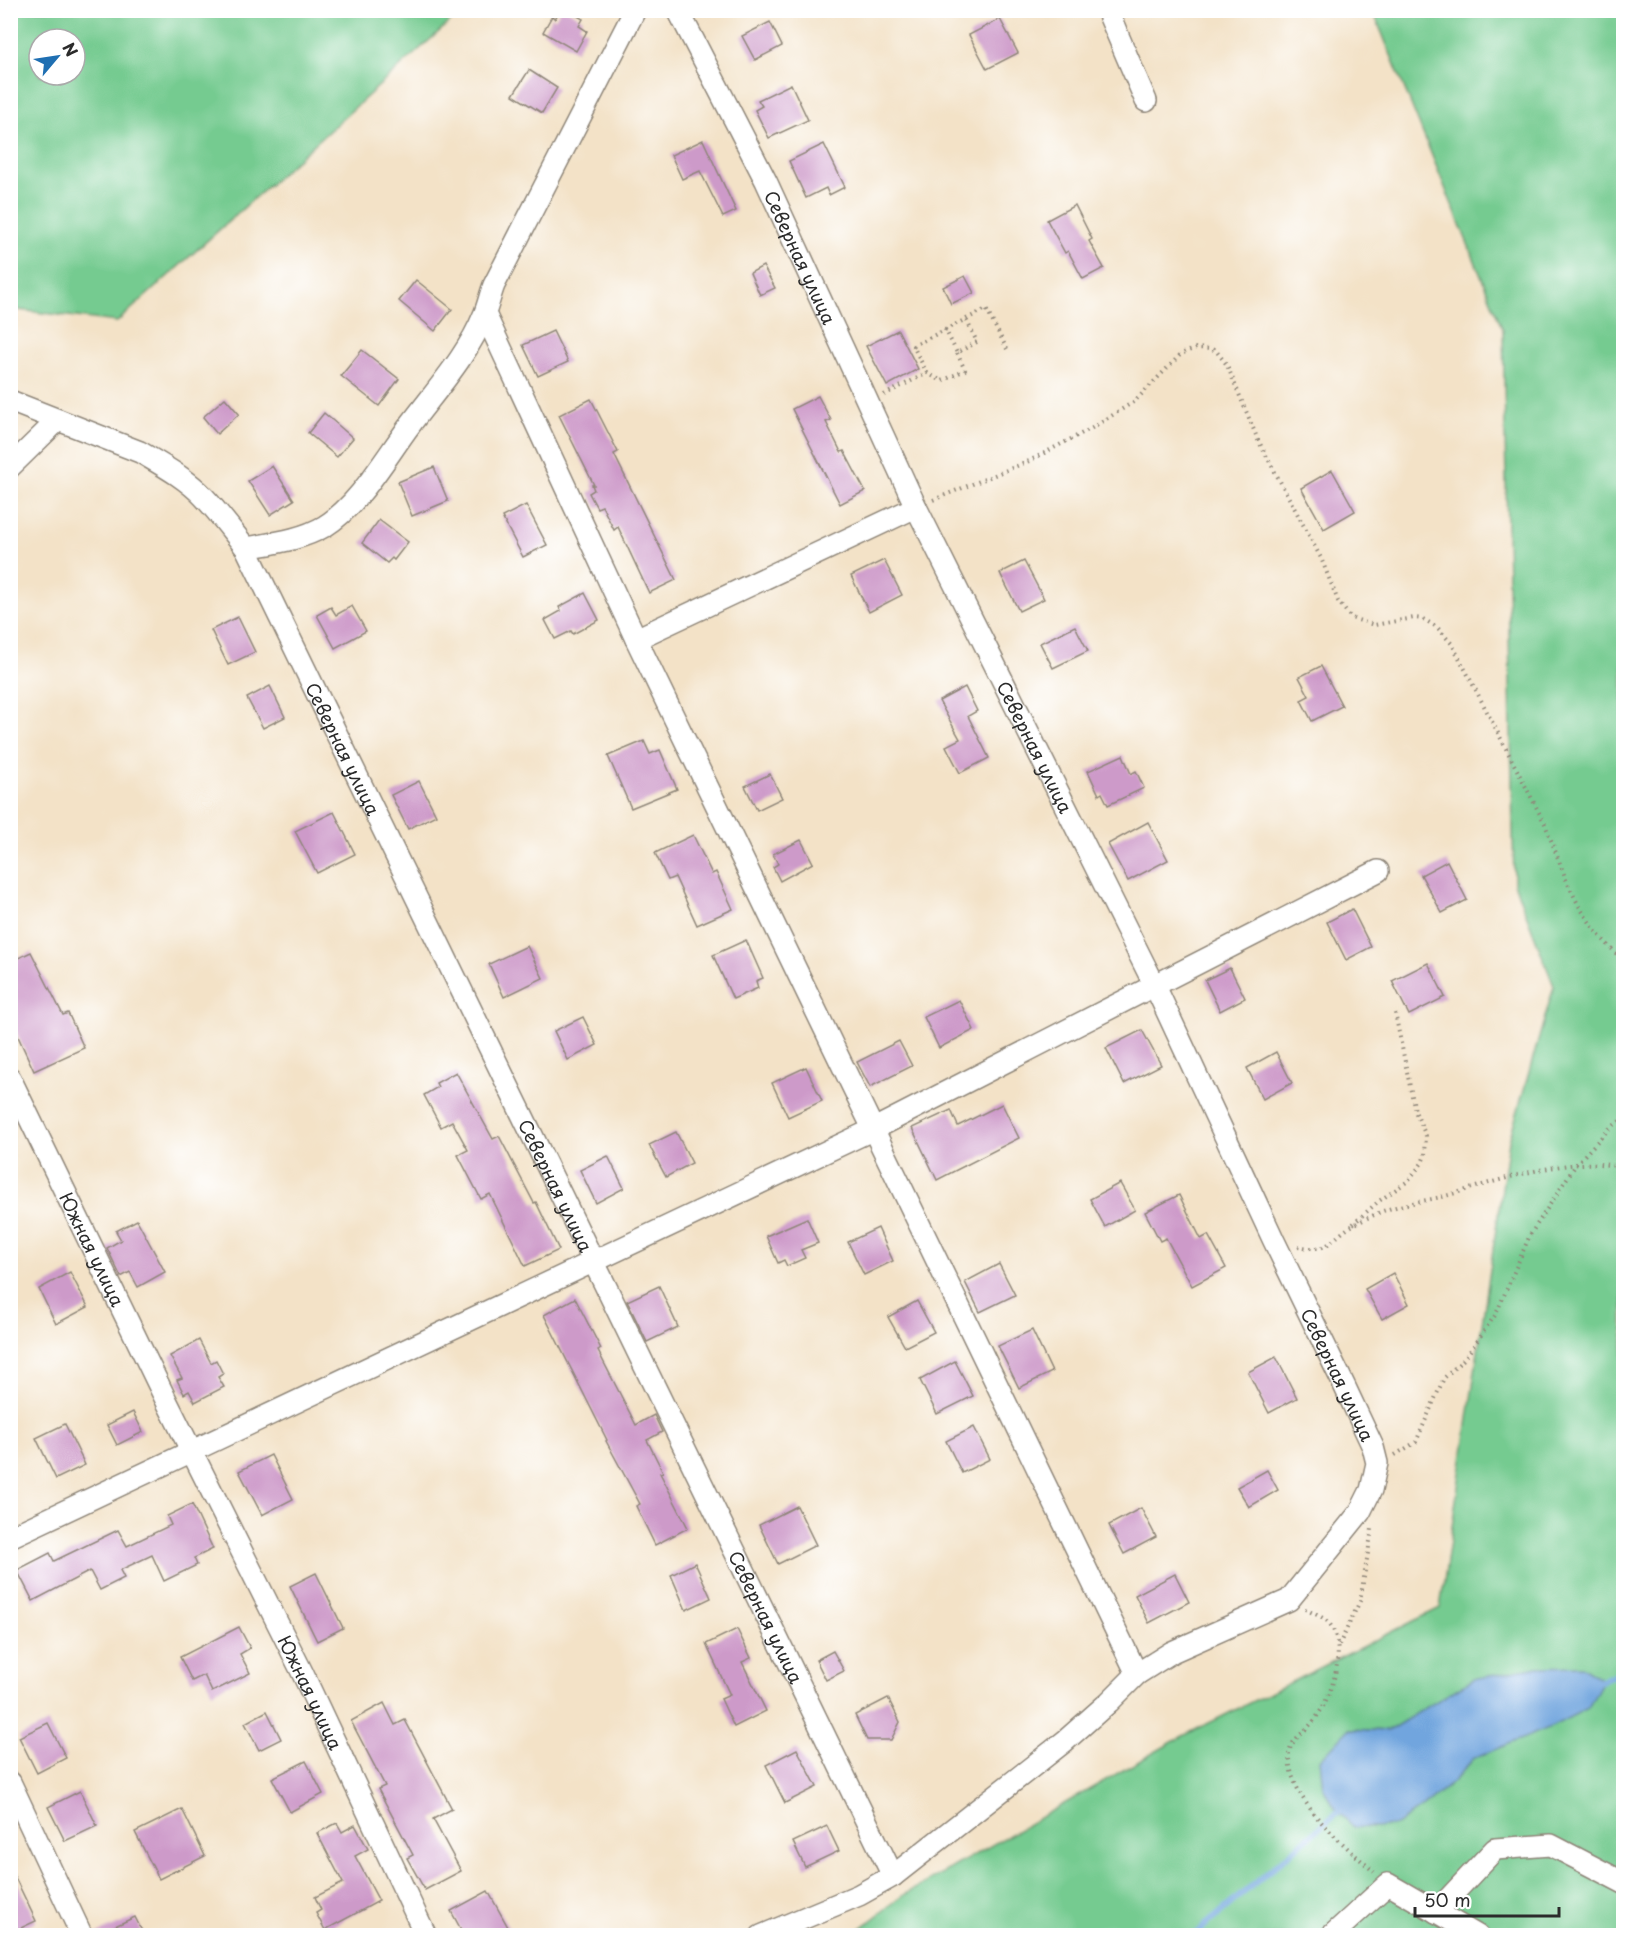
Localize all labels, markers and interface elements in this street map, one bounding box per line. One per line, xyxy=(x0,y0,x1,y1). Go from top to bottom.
north arrow xyxy=(27,27,87,87)
text: N xyxy=(57,38,85,61)
street label: Северная улица xyxy=(758,186,844,329)
street label: Северная улица xyxy=(991,676,1080,818)
street label: Северная улица xyxy=(300,677,388,820)
street label: Северная улица xyxy=(513,1114,601,1257)
street label: Южная улица xyxy=(54,1187,132,1311)
street label: Северная улица xyxy=(1295,1303,1382,1446)
street label: Северная улица xyxy=(723,1546,811,1688)
street label: Южная улица xyxy=(272,1630,350,1754)
scale bar xyxy=(1415,1880,1559,1918)
text: 50 m xyxy=(1424,1886,1471,1913)

